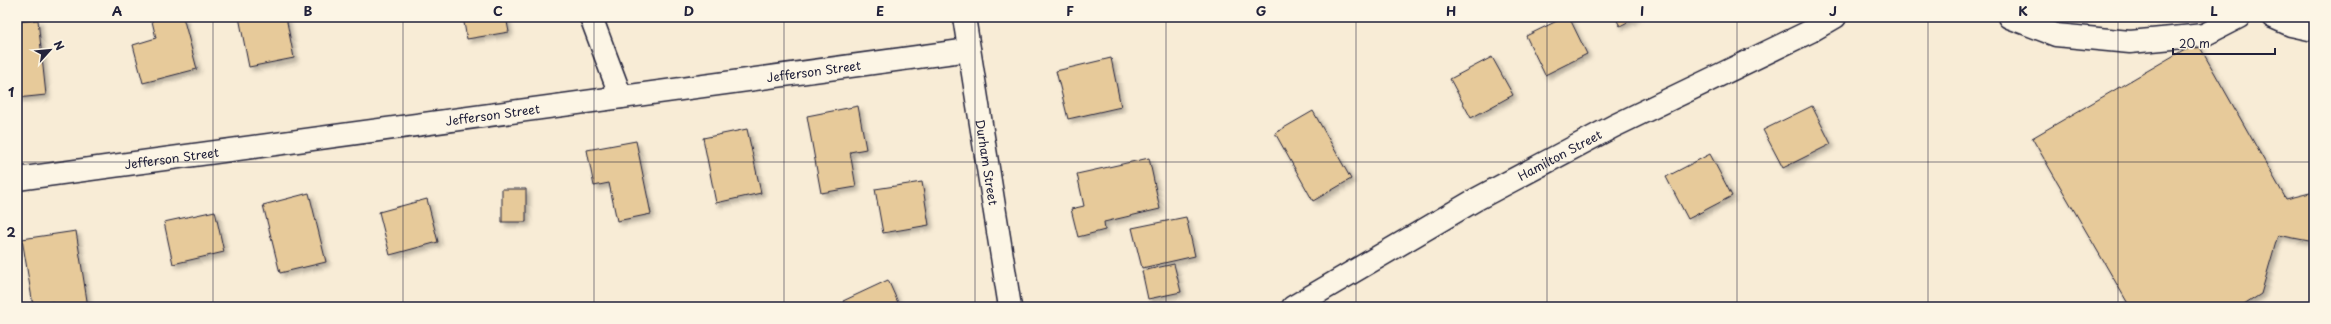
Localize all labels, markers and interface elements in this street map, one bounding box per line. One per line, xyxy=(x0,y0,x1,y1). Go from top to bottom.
text: A xyxy=(112,1,122,20)
text: B xyxy=(304,1,313,20)
text: C xyxy=(493,1,503,20)
text: D xyxy=(684,1,694,20)
text: E xyxy=(876,1,884,20)
text: F xyxy=(1066,1,1074,20)
text: G xyxy=(1256,1,1266,20)
text: H xyxy=(1446,1,1456,20)
text: I xyxy=(1640,1,1644,20)
text: J xyxy=(1829,1,1837,20)
text: K xyxy=(2018,1,2028,20)
text: L xyxy=(2210,1,2218,20)
north arrow xyxy=(30,30,70,70)
scale bar xyxy=(2173,30,2275,56)
text: 20 m xyxy=(2179,34,2210,52)
text: N xyxy=(50,37,69,53)
street label: Jefferson Street xyxy=(765,56,862,86)
text: 1 xyxy=(8,82,14,101)
street label: Jefferson Street xyxy=(444,99,541,130)
street label: Durham Street xyxy=(971,118,1003,207)
street label: Hamilton Street xyxy=(1514,125,1605,185)
street label: Jefferson Street xyxy=(123,143,220,173)
text: 2 xyxy=(6,222,16,241)

